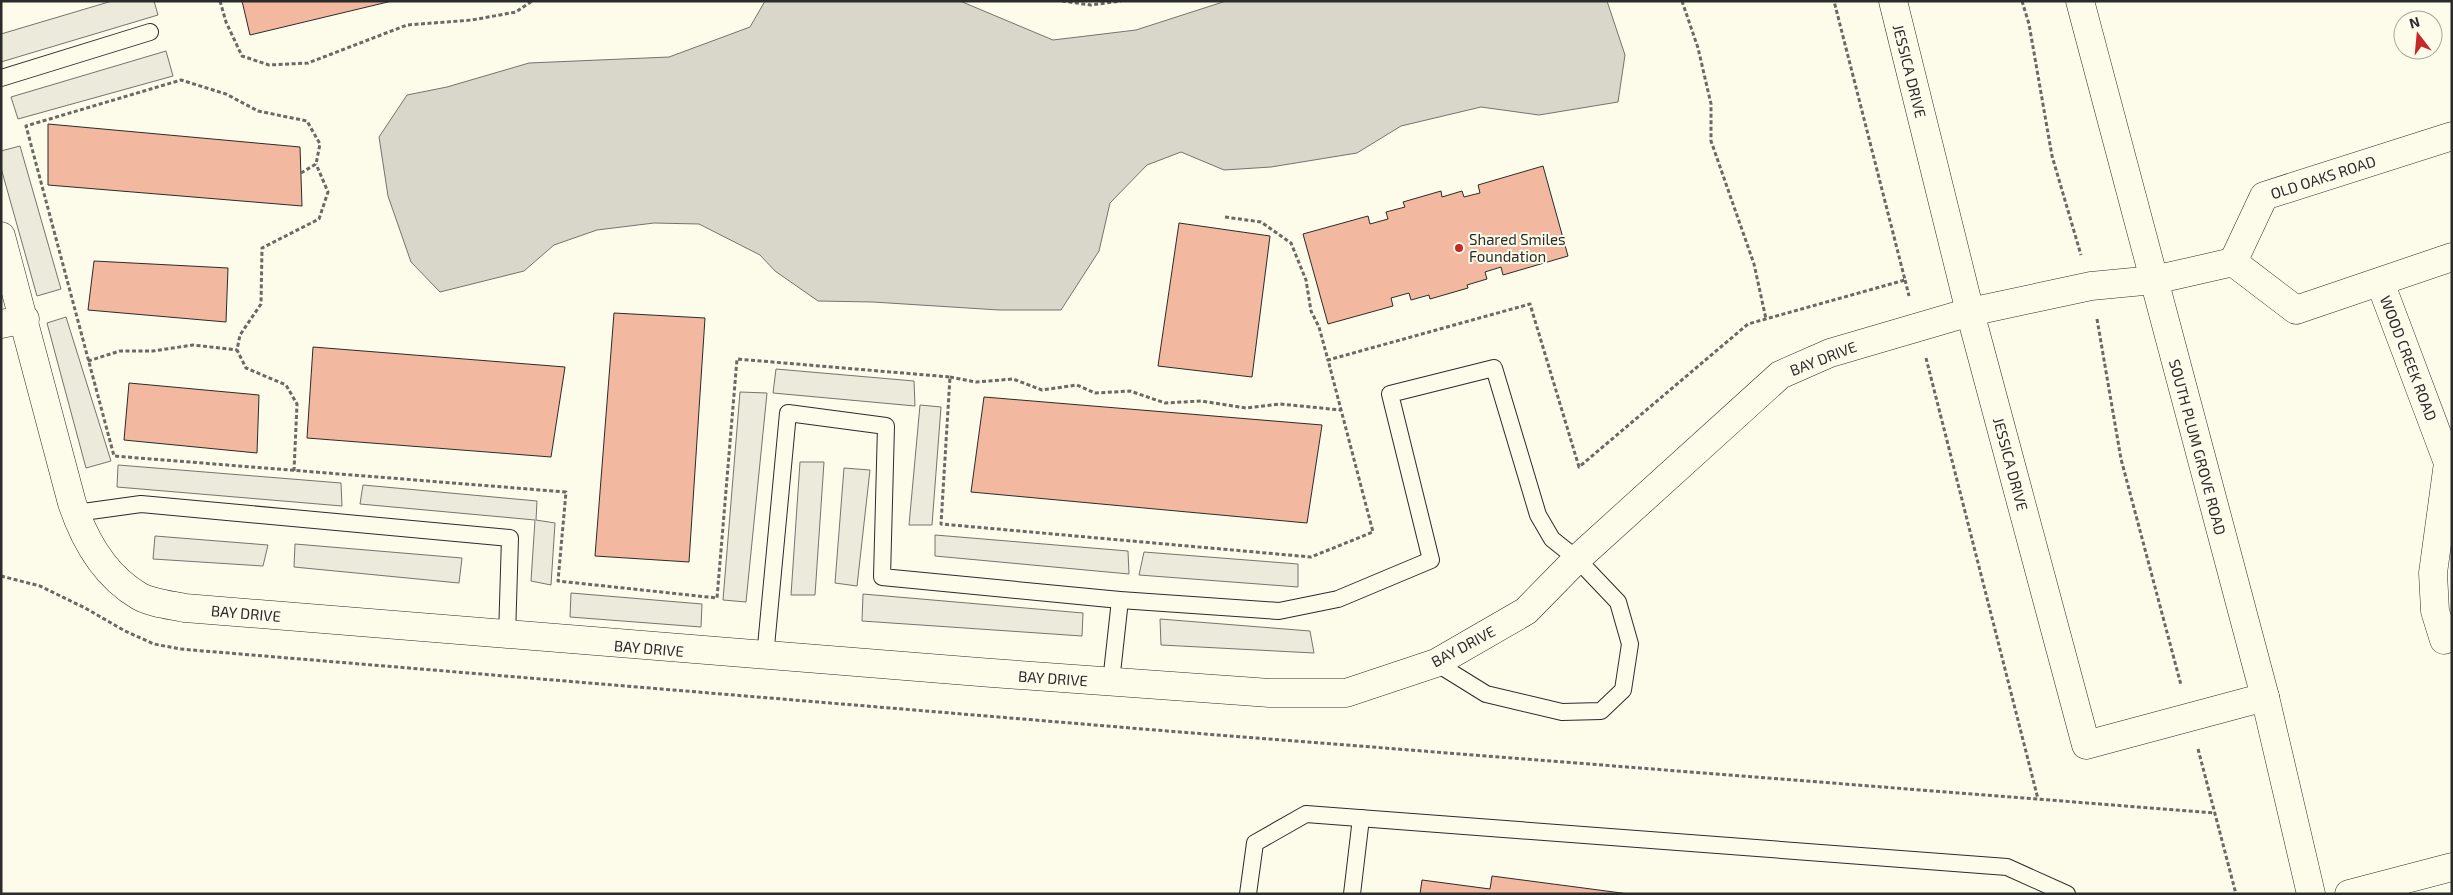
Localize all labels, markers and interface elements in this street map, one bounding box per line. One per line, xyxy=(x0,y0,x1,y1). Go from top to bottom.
north arrow xyxy=(2393,10,2443,60)
text: N xyxy=(2407,12,2421,32)
street label: JESSICA DRIVE xyxy=(1890,22,1930,120)
street label: OLD OAKS ROAD xyxy=(2268,152,2378,202)
place label: Shared Smiles Foundation xyxy=(1469,230,1566,265)
marker: Shared Smiles Foundation xyxy=(1453,242,1465,254)
street label: WOOD CREEK ROAD xyxy=(2377,293,2441,423)
street label: BAY DRIVE xyxy=(1787,337,1859,379)
street label: SOUTH PLUM GROVE ROAD xyxy=(2166,357,2230,537)
street label: JESSICA DRIVE xyxy=(1990,415,2032,513)
street label: BAY DRIVE xyxy=(210,601,282,625)
street label: BAY DRIVE xyxy=(1428,622,1498,670)
street label: BAY DRIVE xyxy=(613,636,685,660)
street label: BAY DRIVE xyxy=(1017,667,1089,689)

